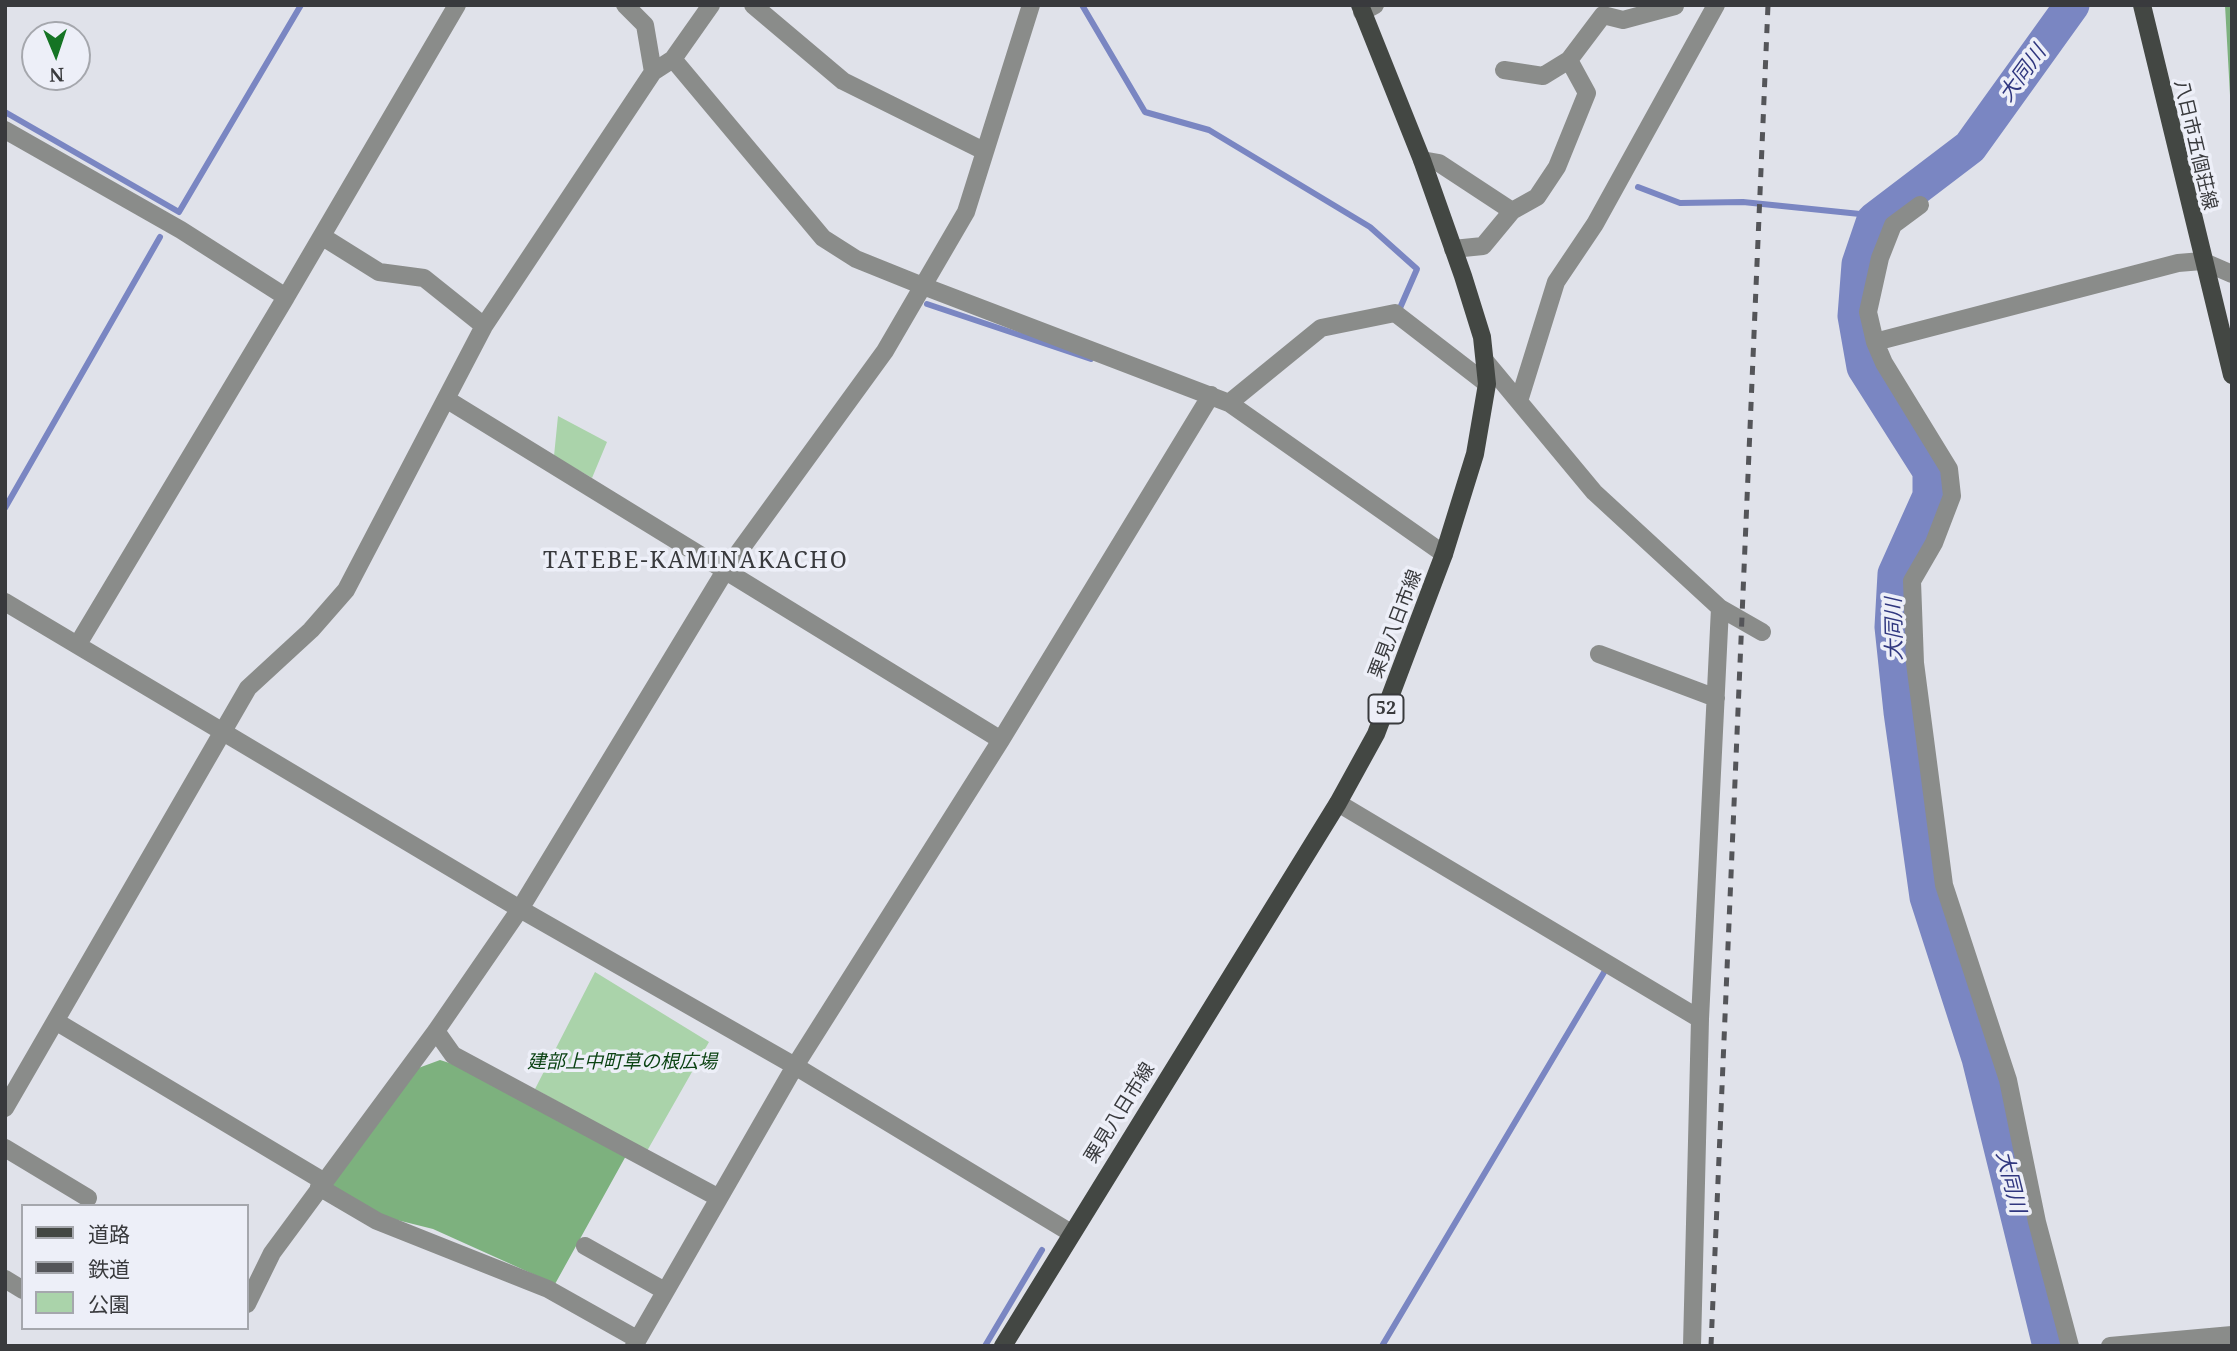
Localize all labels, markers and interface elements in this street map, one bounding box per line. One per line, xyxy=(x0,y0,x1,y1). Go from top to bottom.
north arrow xyxy=(21,21,91,91)
water label: 大同川 xyxy=(1994,41,2052,107)
text: N xyxy=(49,62,65,88)
street label: 八日市五個荘線 xyxy=(2169,78,2221,212)
district label: TATEBE-KAMINAKACHO xyxy=(545,547,847,575)
street label: 栗見八日市線 xyxy=(1365,567,1427,681)
water label: 大同川 xyxy=(1882,597,1908,661)
road number: 52 xyxy=(1368,694,1404,724)
park label: 建部上中町草の根広場 xyxy=(527,1052,717,1074)
street label: 栗見八日市線 xyxy=(1080,1059,1160,1167)
water label: 大同川 xyxy=(1990,1148,2030,1216)
legend xyxy=(21,1204,248,1330)
text: 道路 xyxy=(88,1220,130,1248)
text: 鉄道 xyxy=(88,1255,130,1283)
text: 公園 xyxy=(88,1290,130,1318)

